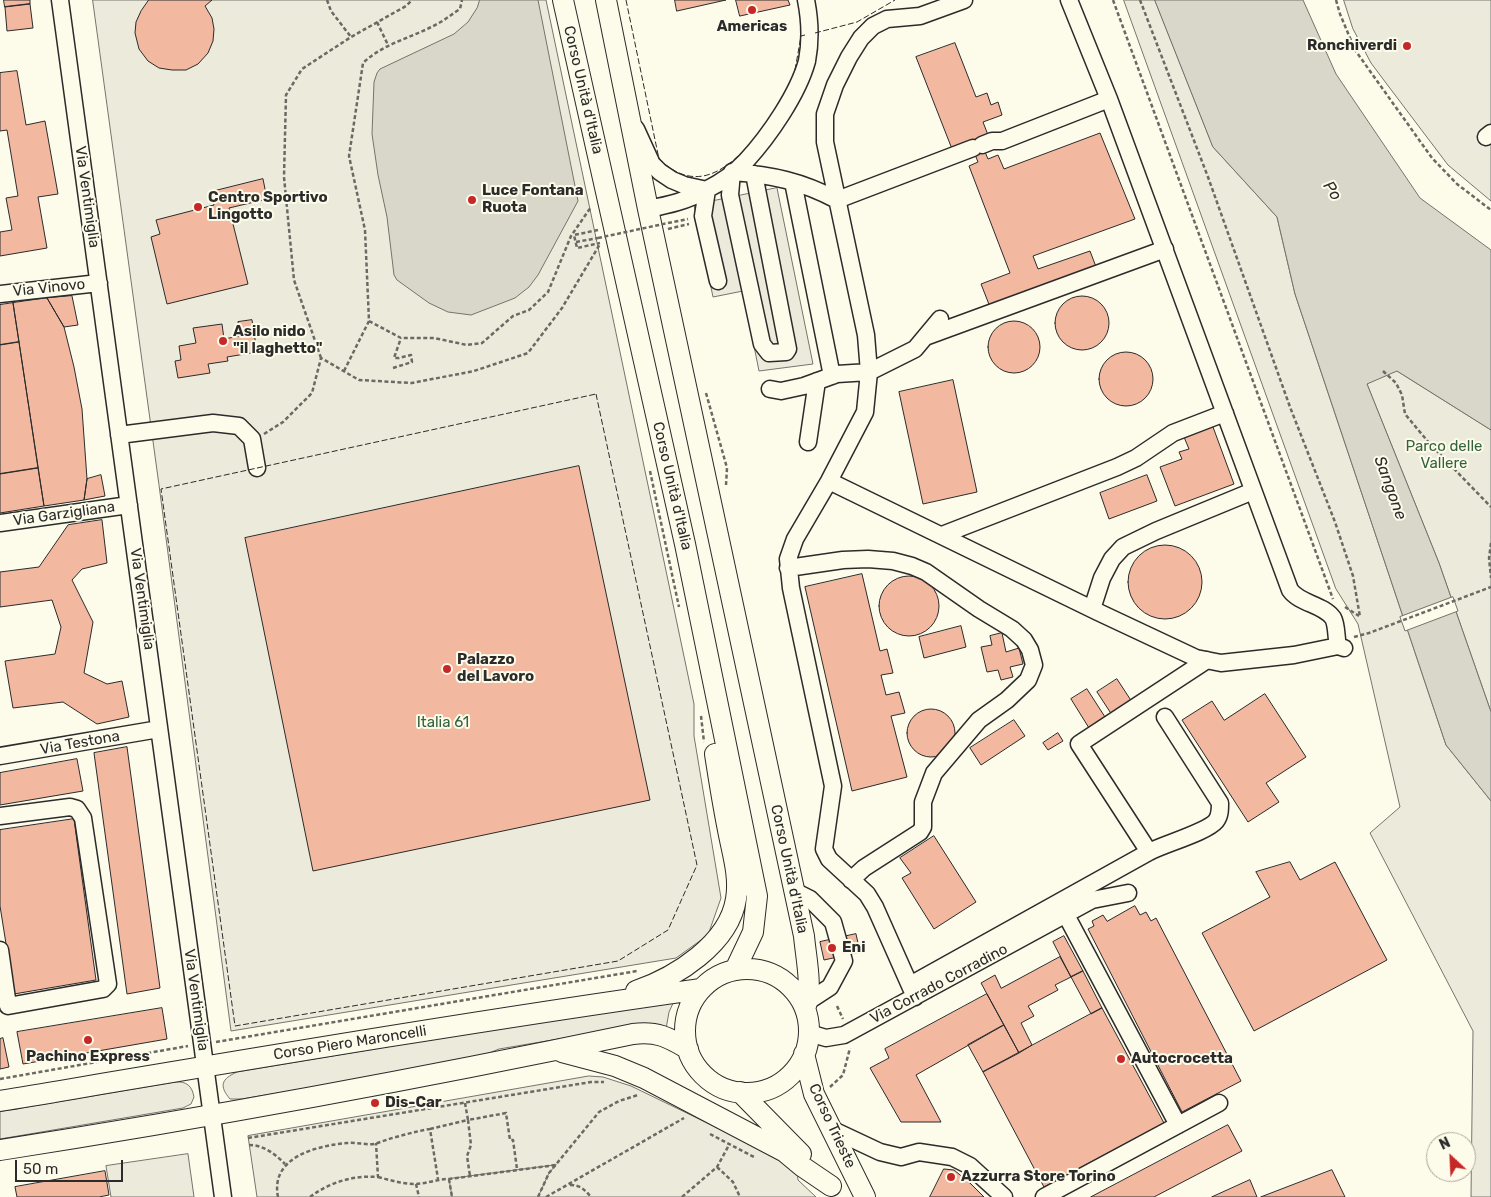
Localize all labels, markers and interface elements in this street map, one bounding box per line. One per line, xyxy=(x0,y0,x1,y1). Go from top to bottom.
marker: Americas xyxy=(746,4,758,16)
place label: Americas xyxy=(717,18,787,36)
street label: Corso Unità d'Italia xyxy=(559,24,607,156)
place label: Ronchiverdi xyxy=(1307,37,1397,55)
marker: Ronchiverdi xyxy=(1401,40,1413,52)
street label: Via Ventimiglia xyxy=(71,145,103,249)
water label: Po xyxy=(1319,178,1345,204)
place label: Luce Fontana Ruota xyxy=(482,182,584,217)
place label: Centro Sportivo Lingotto xyxy=(208,189,328,224)
marker: Luce Fontana Ruota xyxy=(466,194,478,206)
marker: Centro Sportivo Lingotto xyxy=(192,201,204,213)
street label: Via Vinovo xyxy=(12,275,86,301)
place label: Asilo nido "il laghetto" xyxy=(233,323,322,358)
marker: Asilo nido "il laghetto" xyxy=(217,335,229,347)
street label: Corso Unità d'Italia xyxy=(648,420,696,552)
park label: Parco delle Vallere xyxy=(1406,438,1482,473)
water label: Sangone xyxy=(1370,454,1410,522)
street label: Via Garzigliana xyxy=(12,498,116,530)
street label: Via Ventimiglia xyxy=(126,547,158,651)
place label: Palazzo del Lavoro xyxy=(457,651,534,686)
marker: Palazzo del Lavoro xyxy=(441,663,453,675)
park label: Italia 61 xyxy=(417,714,469,732)
street label: Via Testona xyxy=(39,727,121,759)
street label: Corso Unità d'Italia xyxy=(767,803,811,935)
place label: Eni xyxy=(842,939,866,957)
street label: Via Corrado Corradino xyxy=(867,940,1011,1028)
marker: Eni xyxy=(826,942,838,954)
street label: Via Ventimiglia xyxy=(180,948,212,1052)
street label: Corso Piero Maroncelli xyxy=(272,1022,428,1064)
marker: Pachino Express xyxy=(82,1034,94,1046)
place label: Pachino Express xyxy=(26,1048,150,1066)
place label: Autocrocetta xyxy=(1131,1050,1233,1068)
marker: Autocrocetta xyxy=(1115,1053,1127,1065)
street label: Corso Trieste xyxy=(805,1081,859,1171)
place label: Dis-Car xyxy=(385,1094,442,1112)
marker: Dis-Car xyxy=(369,1097,381,1109)
north arrow xyxy=(1426,1132,1476,1182)
text: N xyxy=(1437,1134,1453,1154)
scale bar xyxy=(18,1150,125,1182)
text: 50 m xyxy=(23,1160,58,1178)
place label: Azzurra Store Torino xyxy=(961,1168,1116,1186)
marker: Azzurra Store Torino xyxy=(945,1171,957,1183)

